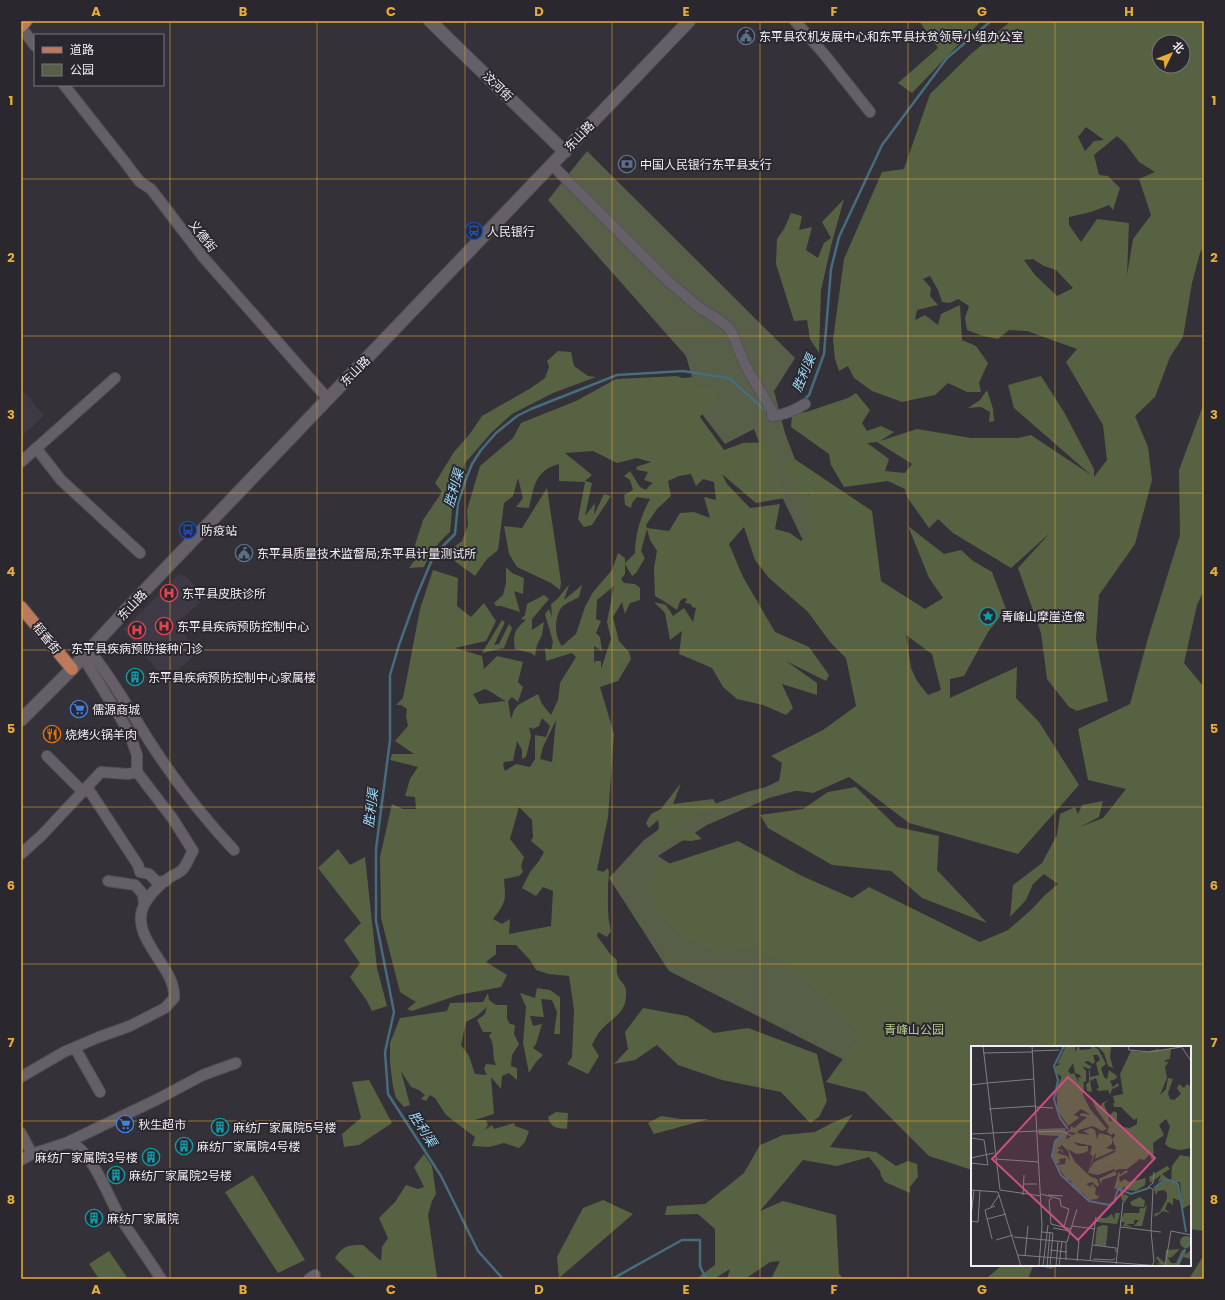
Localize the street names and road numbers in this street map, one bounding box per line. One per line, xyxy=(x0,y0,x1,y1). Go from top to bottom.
street label: 汶河街 xyxy=(479,67,517,105)
street label: 东山路 xyxy=(560,117,598,155)
street label: 义德街 xyxy=(185,217,221,255)
street label: 东山路 xyxy=(336,352,374,390)
street label: 东山路 xyxy=(114,586,150,624)
street label: 稻香街 xyxy=(29,619,65,657)

